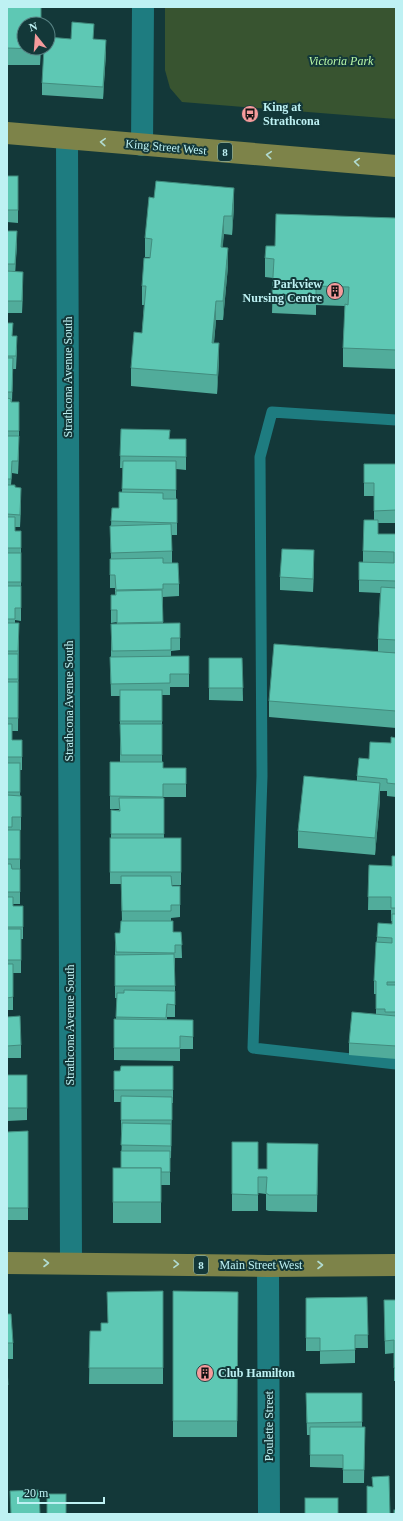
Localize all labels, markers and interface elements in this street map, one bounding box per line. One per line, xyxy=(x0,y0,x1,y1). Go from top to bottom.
north arrow xyxy=(16,16,56,56)
text: N xyxy=(28,20,39,33)
park label: Victoria Park xyxy=(309,54,374,68)
place label: King at Strathcona xyxy=(263,100,320,128)
bus stop icon: King at Strathcona xyxy=(240,104,260,124)
street label: King Street West xyxy=(125,136,208,158)
one-way arrow xyxy=(100,137,106,146)
road number: 8 xyxy=(218,143,232,161)
one-way arrow xyxy=(266,151,272,160)
one-way arrow xyxy=(354,158,360,167)
place label: Parkview Nursing Centre xyxy=(243,277,323,305)
building icon: Parkview Nursing Centre xyxy=(325,281,345,301)
street label: Strathcona Avenue South xyxy=(61,316,75,438)
street label: Strathcona Avenue South xyxy=(62,640,76,762)
street label: Strathcona Avenue South xyxy=(63,964,77,1086)
road number: 8 xyxy=(194,1256,208,1274)
street label: Main Street West xyxy=(220,1258,303,1272)
one-way arrow xyxy=(43,1259,49,1267)
one-way arrow xyxy=(173,1260,179,1268)
one-way arrow xyxy=(317,1261,323,1269)
building icon: Club Hamilton xyxy=(195,1363,215,1383)
place label: Club Hamilton xyxy=(218,1366,295,1380)
street label: Poulette Street xyxy=(262,1390,276,1461)
scale bar xyxy=(18,1479,104,1505)
text: 20 m xyxy=(24,1486,49,1500)

